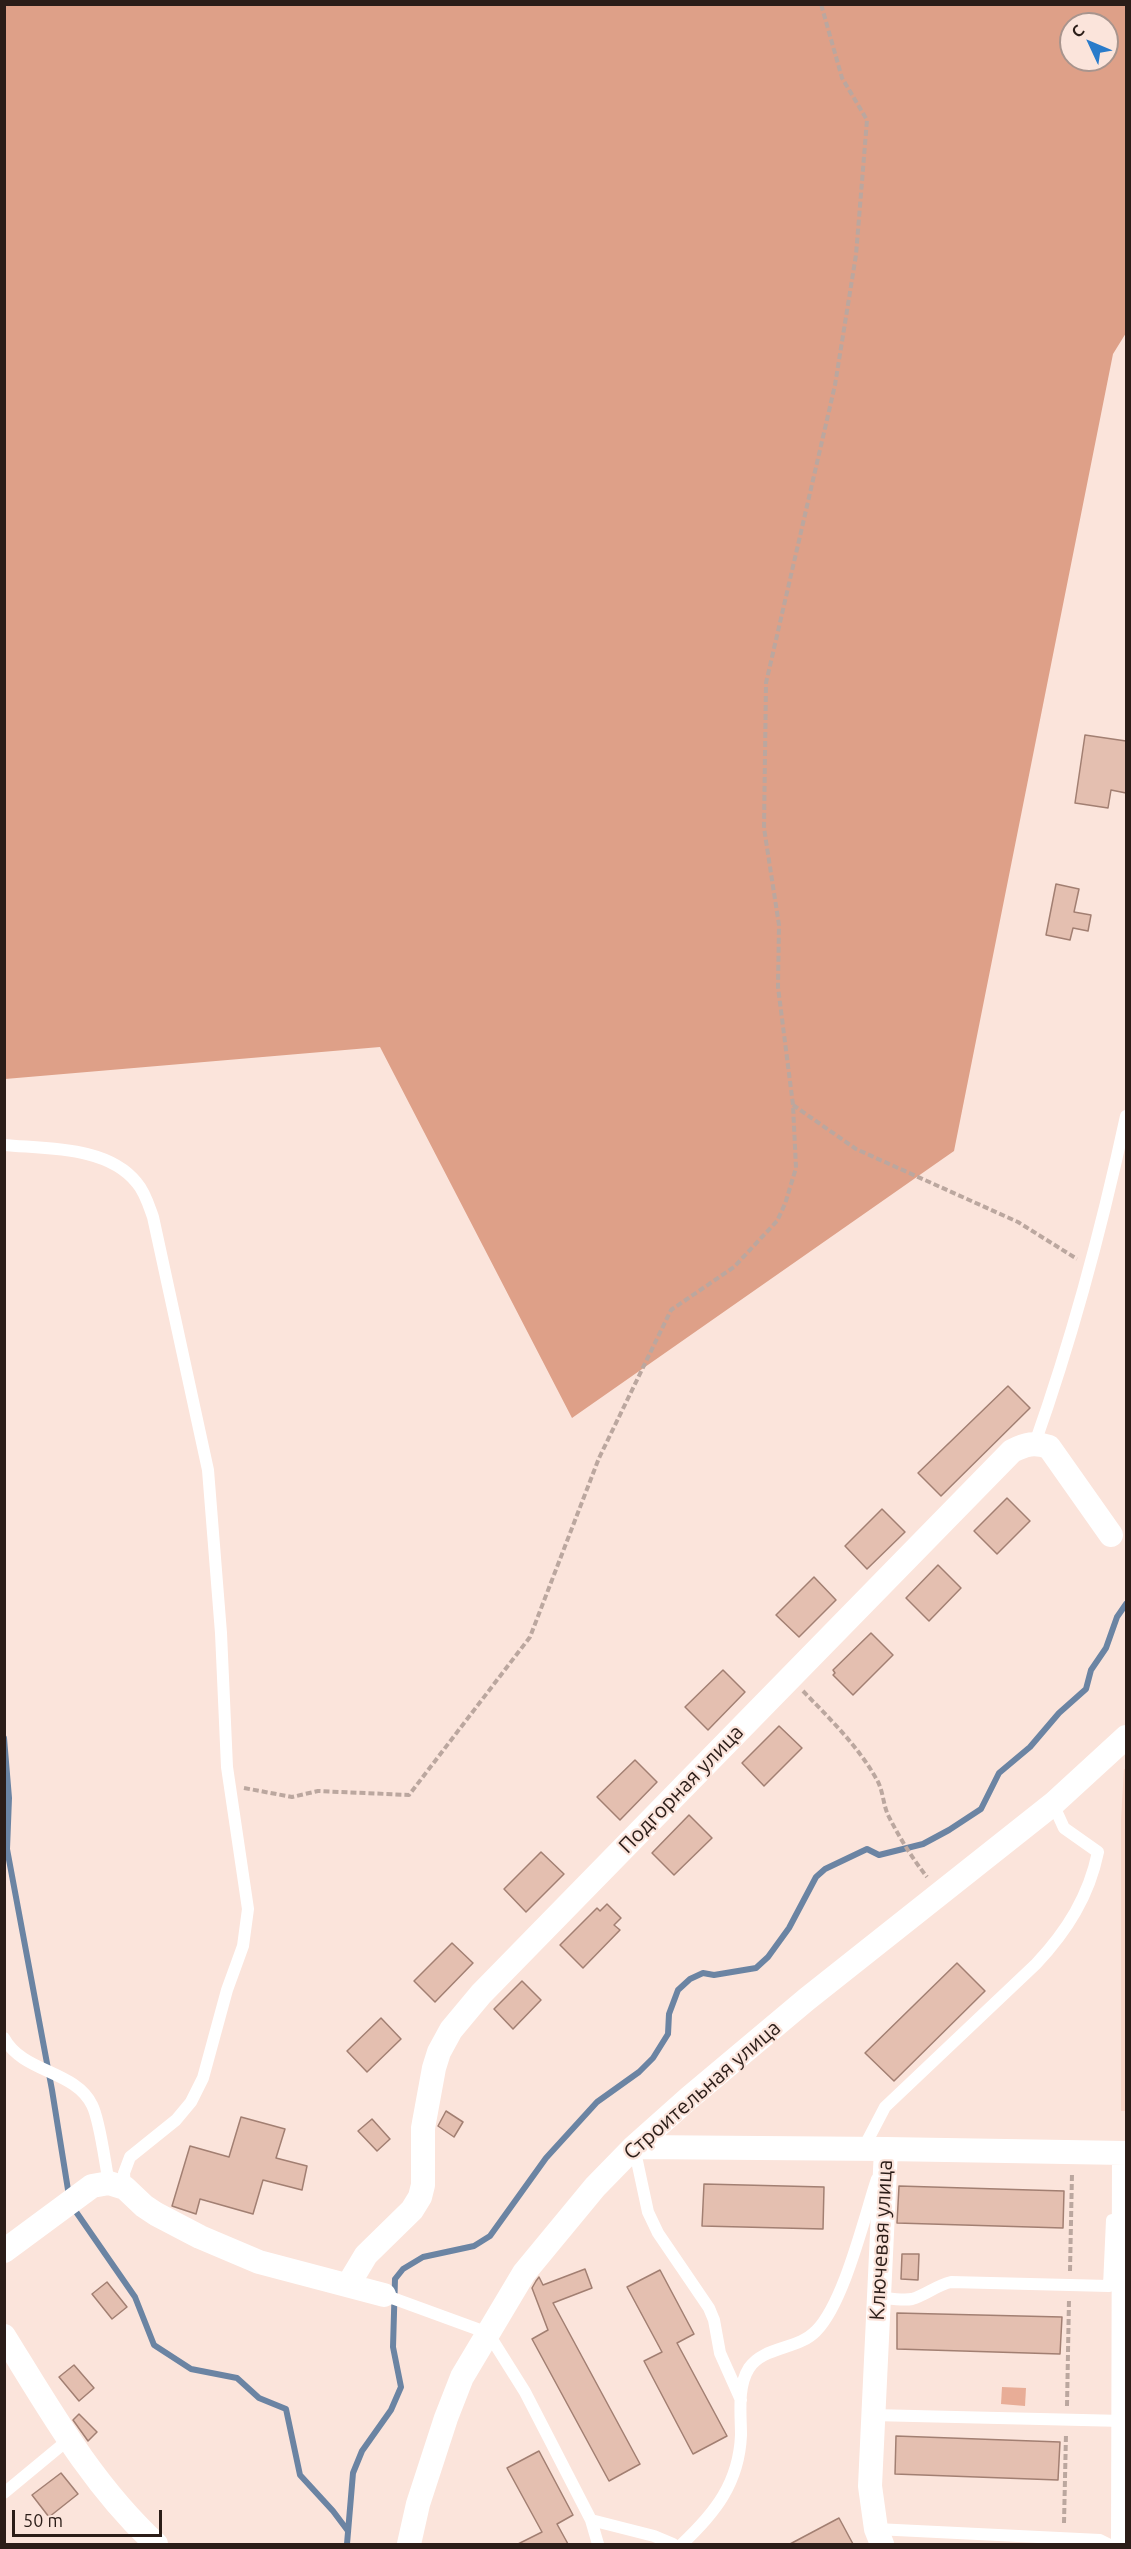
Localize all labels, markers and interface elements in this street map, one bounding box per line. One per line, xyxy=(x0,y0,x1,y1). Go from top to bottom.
north arrow xyxy=(1059,12,1119,72)
text: С xyxy=(1067,21,1088,41)
street label: Подгорная улица xyxy=(613,1720,749,1858)
street label: Строительная улица xyxy=(618,2015,786,2165)
street label: Ключевая улица xyxy=(864,2159,898,2321)
scale bar xyxy=(15,2498,165,2536)
text: 50 m xyxy=(23,2510,63,2530)

